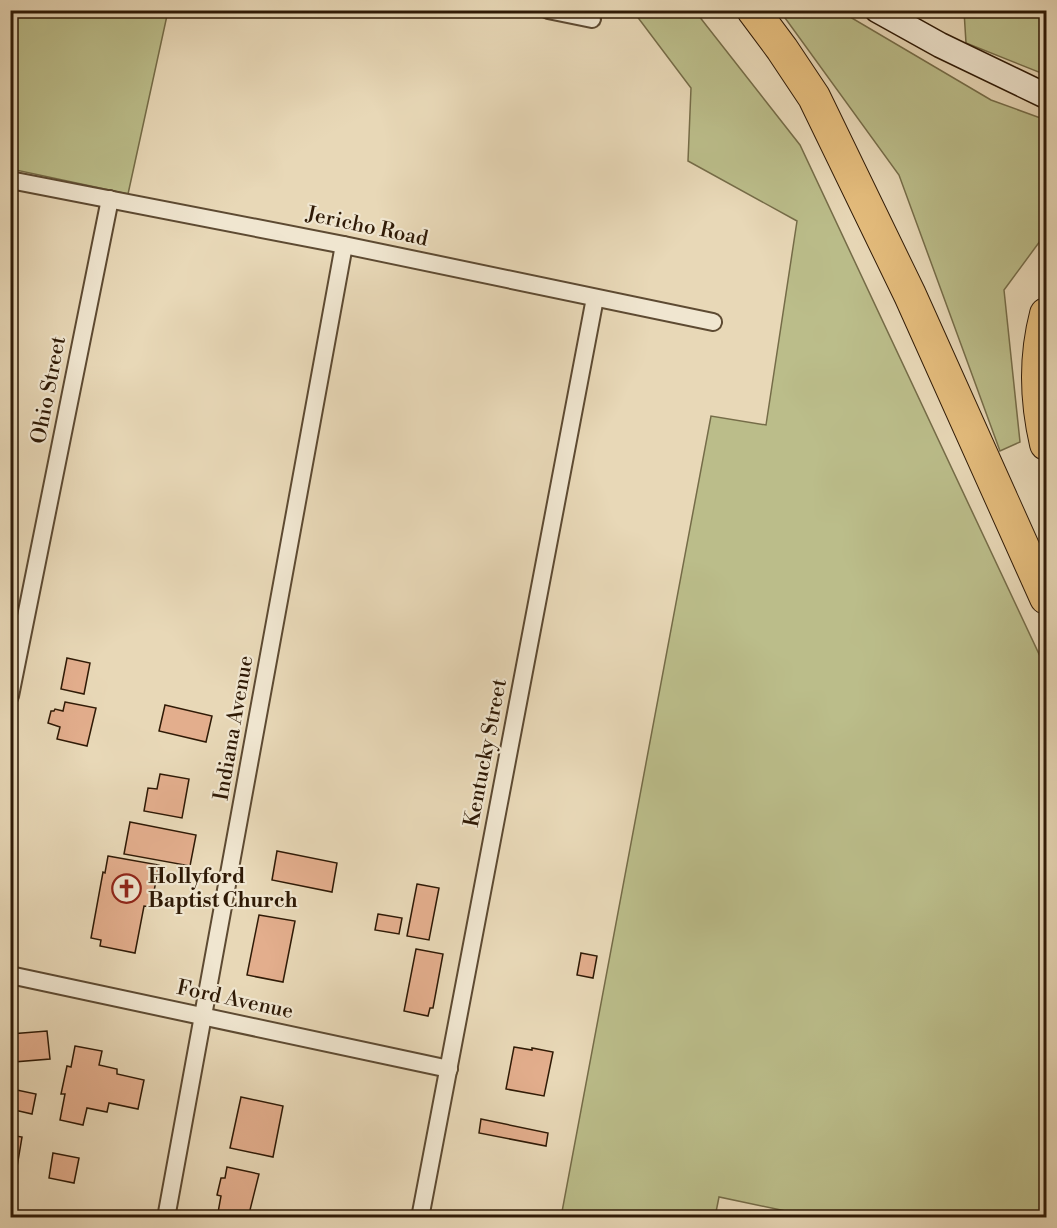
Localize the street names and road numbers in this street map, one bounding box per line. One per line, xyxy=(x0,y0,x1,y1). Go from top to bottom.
street label: Jericho Road xyxy=(303,201,430,253)
street label: Ohio Street xyxy=(26,333,72,446)
street label: Indiana Avenue xyxy=(208,654,260,802)
street label: Kentucky Street xyxy=(459,676,513,829)
street label: Ford Avenue xyxy=(174,975,296,1025)

